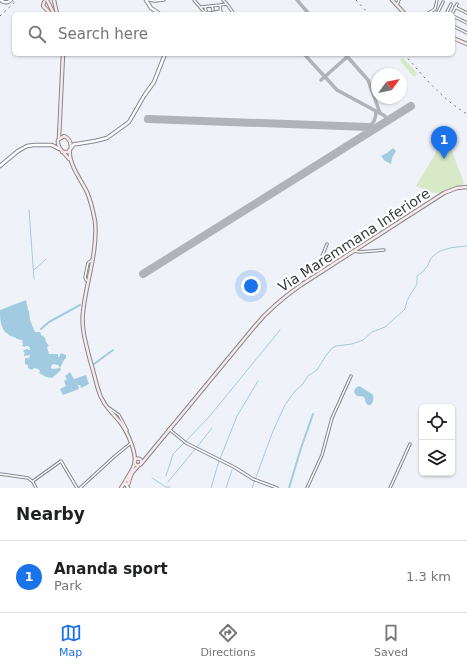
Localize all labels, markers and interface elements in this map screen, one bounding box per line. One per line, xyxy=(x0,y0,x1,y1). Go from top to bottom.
search box xyxy=(12,12,455,56)
icon: search xyxy=(26,23,48,45)
text: Search here xyxy=(58,25,148,43)
north arrow xyxy=(371,68,407,104)
pin: 1 xyxy=(431,126,457,159)
street label: Via Maremmana Inferiore xyxy=(275,185,433,295)
your location xyxy=(241,276,261,296)
map controls xyxy=(419,404,455,476)
button: locate xyxy=(419,404,455,440)
button: layers xyxy=(419,440,455,476)
text: Nearby xyxy=(16,504,85,524)
text: Ananda sport xyxy=(54,560,168,578)
text: 1 xyxy=(24,569,34,584)
text: 1.3 km xyxy=(406,569,451,584)
text: Park xyxy=(54,578,82,593)
tab: Map xyxy=(59,622,82,659)
tab: Directions xyxy=(200,622,256,659)
tab: Saved xyxy=(374,622,408,659)

